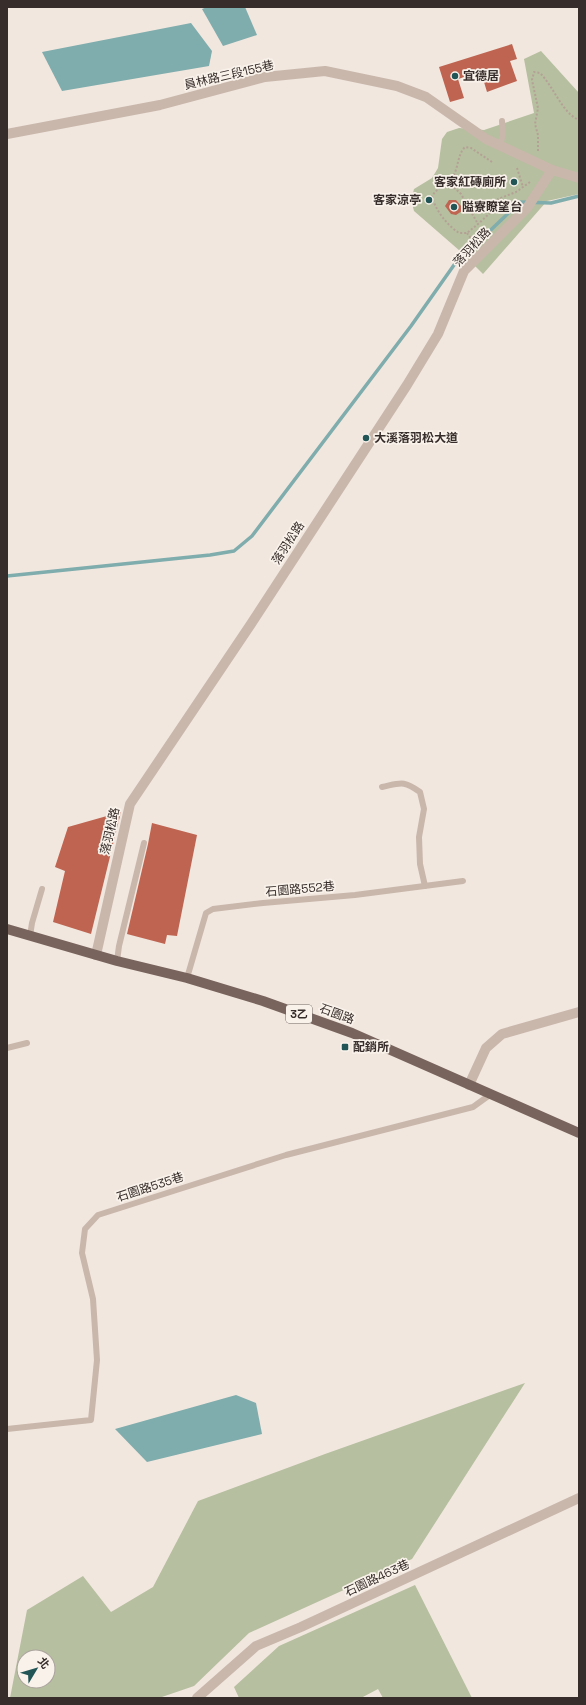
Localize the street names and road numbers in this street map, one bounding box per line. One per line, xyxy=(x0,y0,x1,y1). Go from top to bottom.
street label: 員林路三段155巷 xyxy=(183,57,275,93)
street label: 落羽松路 xyxy=(450,224,494,270)
street label: 落羽松路 xyxy=(268,519,308,567)
street label: 落羽松路 xyxy=(97,806,123,856)
street label: 石園路552巷 xyxy=(265,878,335,900)
street label: 石園路 xyxy=(317,1000,357,1028)
road number: 3乙 xyxy=(286,1005,312,1023)
street label: 石園路535巷 xyxy=(114,1169,186,1205)
street label: 石園路463巷 xyxy=(342,1556,412,1600)

